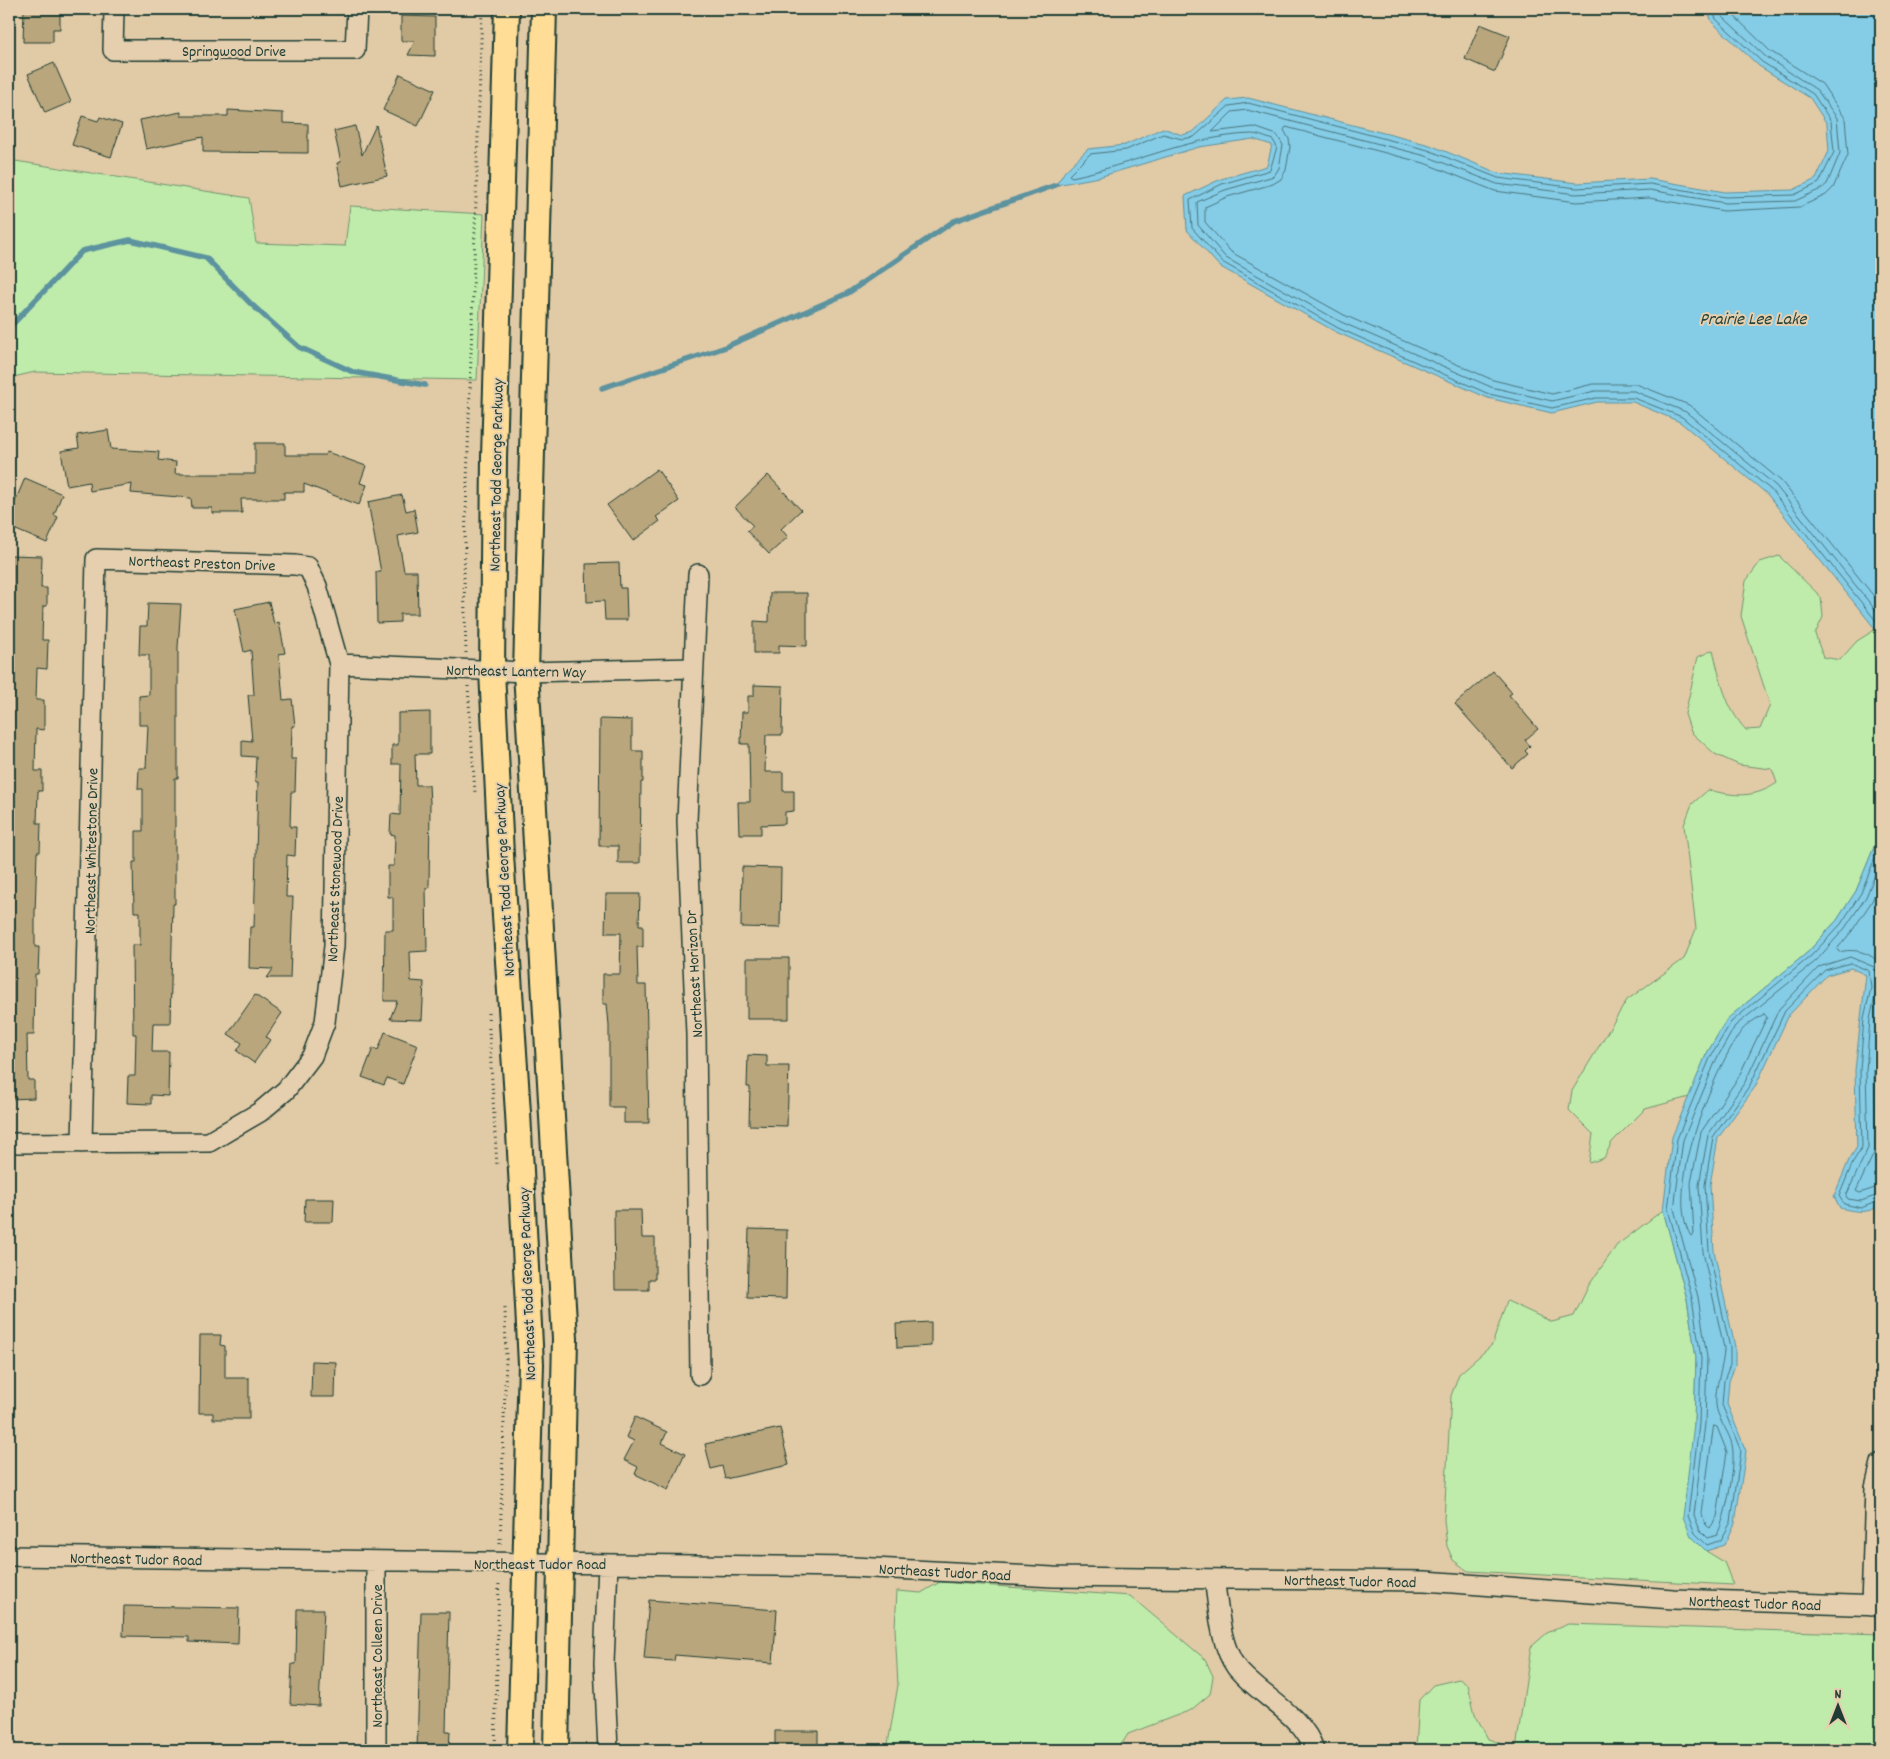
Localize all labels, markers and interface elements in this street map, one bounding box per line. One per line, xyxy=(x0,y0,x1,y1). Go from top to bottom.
street label: Springwood Drive xyxy=(182,41,286,64)
water label: Prairie Lee Lake xyxy=(1699,308,1808,333)
street label: Northeast Todd George Parkway xyxy=(484,378,511,572)
street label: Northeast Preston Drive xyxy=(128,550,276,579)
street label: Northeast Lantern Way xyxy=(446,660,586,685)
street label: Northeast Whitestone Drive xyxy=(80,768,105,934)
street label: Northeast Todd George Parkway xyxy=(489,782,522,977)
street label: Northeast Stonewood Drive xyxy=(322,796,351,962)
street label: Northeast Horizon Dr xyxy=(681,909,710,1038)
street label: Northeast Todd George Parkway xyxy=(514,1186,543,1381)
street label: Northeast Tudor Road xyxy=(70,1548,202,1573)
street label: Northeast Tudor Road xyxy=(474,1554,606,1577)
street label: Northeast Tudor Road xyxy=(878,1559,1012,1588)
street label: Northeast Tudor Road xyxy=(1284,1570,1416,1595)
street label: Northeast Colleen Drive xyxy=(367,1584,390,1728)
street label: Northeast Tudor Road xyxy=(1688,1591,1822,1618)
north arrow xyxy=(1812,1682,1862,1732)
text: N xyxy=(1835,1685,1842,1705)

